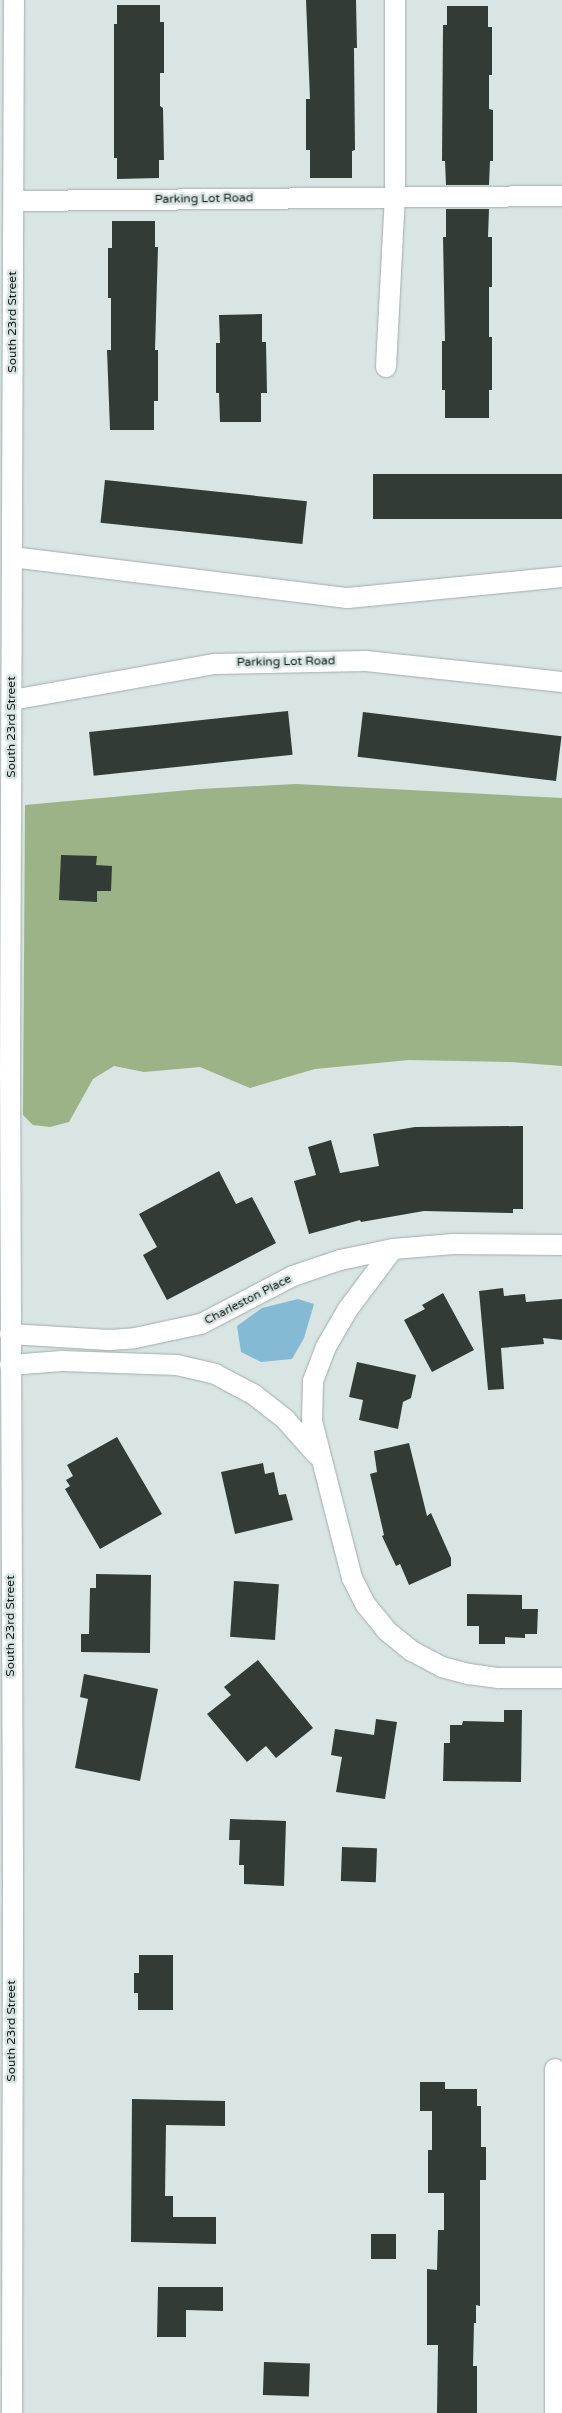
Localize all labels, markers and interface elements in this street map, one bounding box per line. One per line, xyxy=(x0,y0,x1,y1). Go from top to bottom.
street label: Parking Lot Road xyxy=(155,191,253,207)
street label: South 23rd Street xyxy=(6,271,20,373)
street label: Parking Lot Road xyxy=(237,654,335,670)
street label: South 23rd Street xyxy=(5,676,19,778)
street label: Charleston Place xyxy=(202,1272,294,1328)
street label: South 23rd Street xyxy=(4,1575,18,1677)
street label: South 23rd Street xyxy=(5,1980,19,2082)

